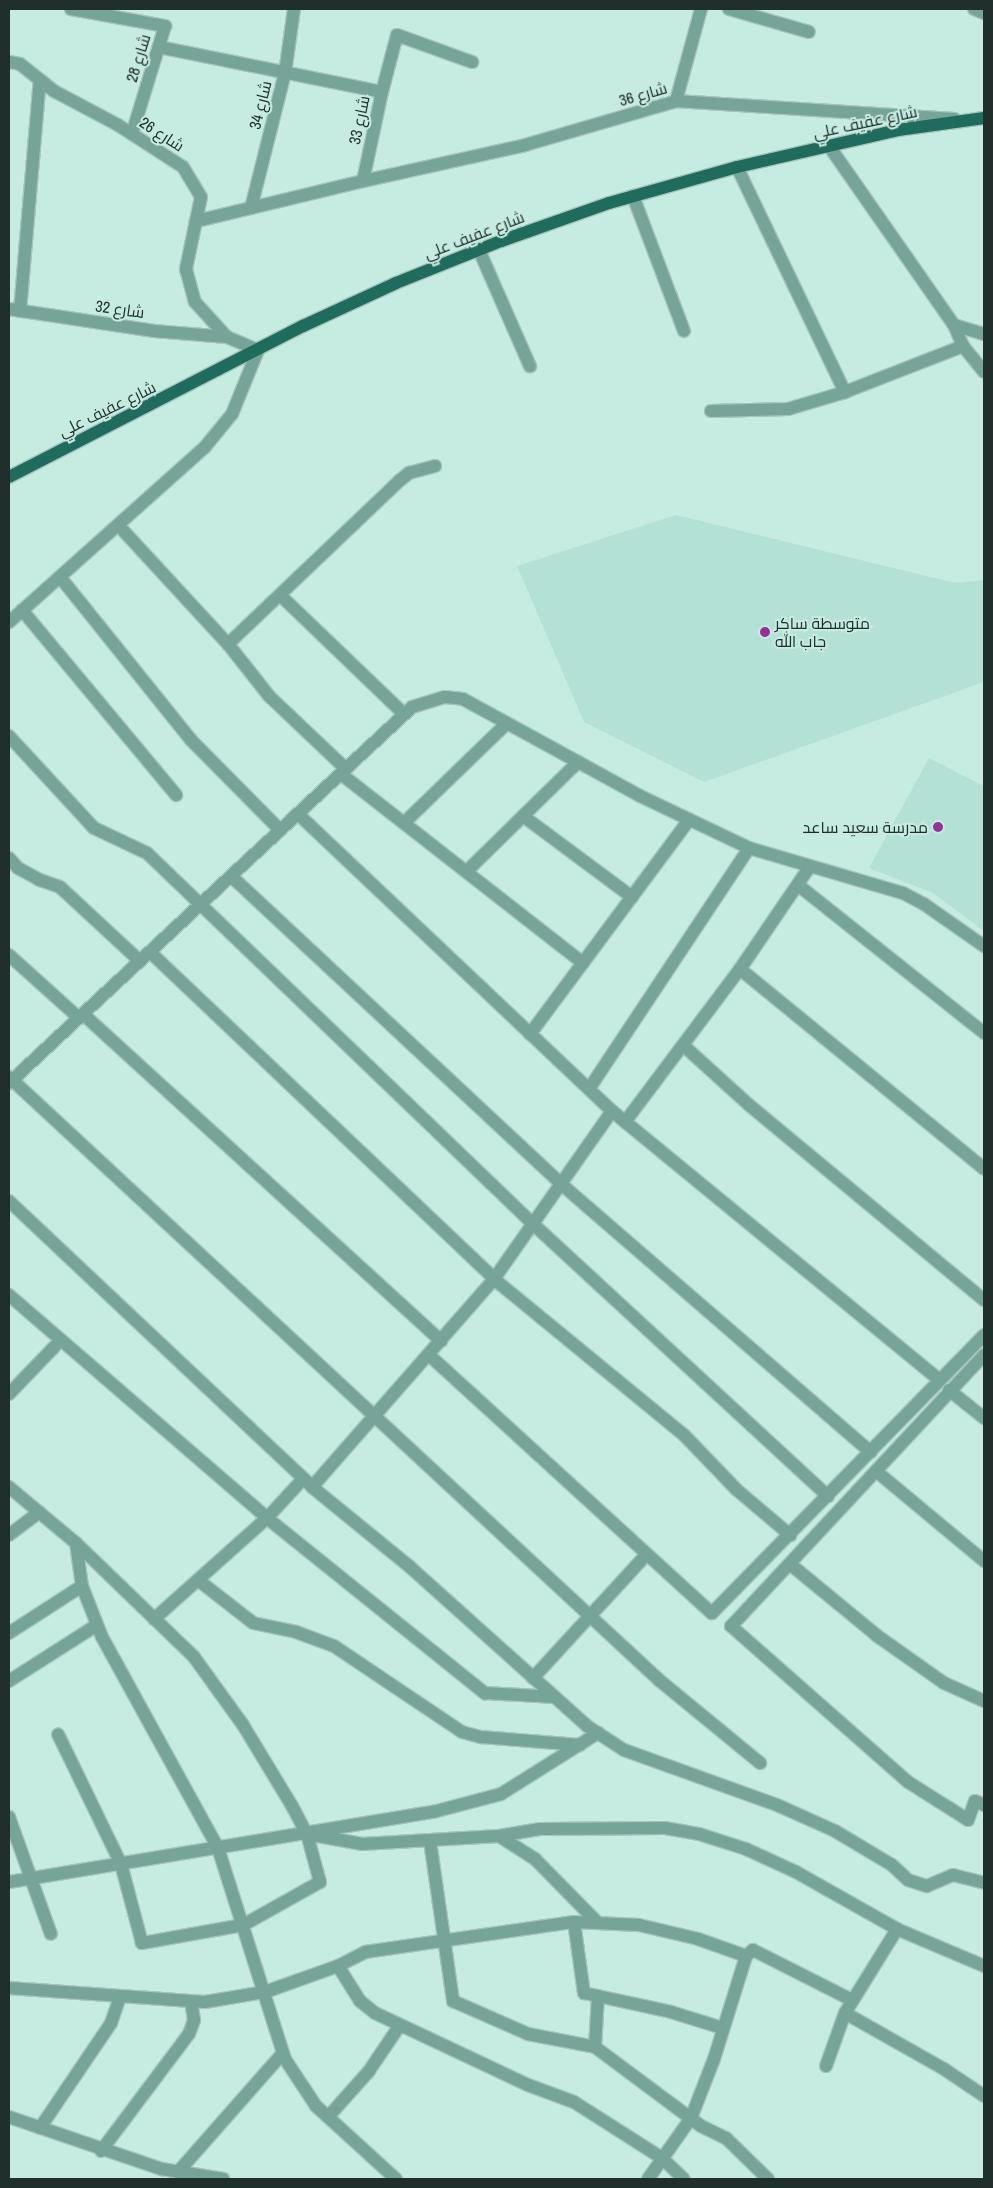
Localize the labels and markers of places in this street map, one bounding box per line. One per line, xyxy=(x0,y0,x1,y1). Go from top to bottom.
place label: متوسطة ساكر جاب الله xyxy=(775,613,870,651)
marker: متوسطة ساكر جاب الله xyxy=(759,626,771,638)
place label: مدرسة سعيد ساعد xyxy=(803,817,928,837)
marker: مدرسة سعيد ساعد xyxy=(932,821,944,833)

